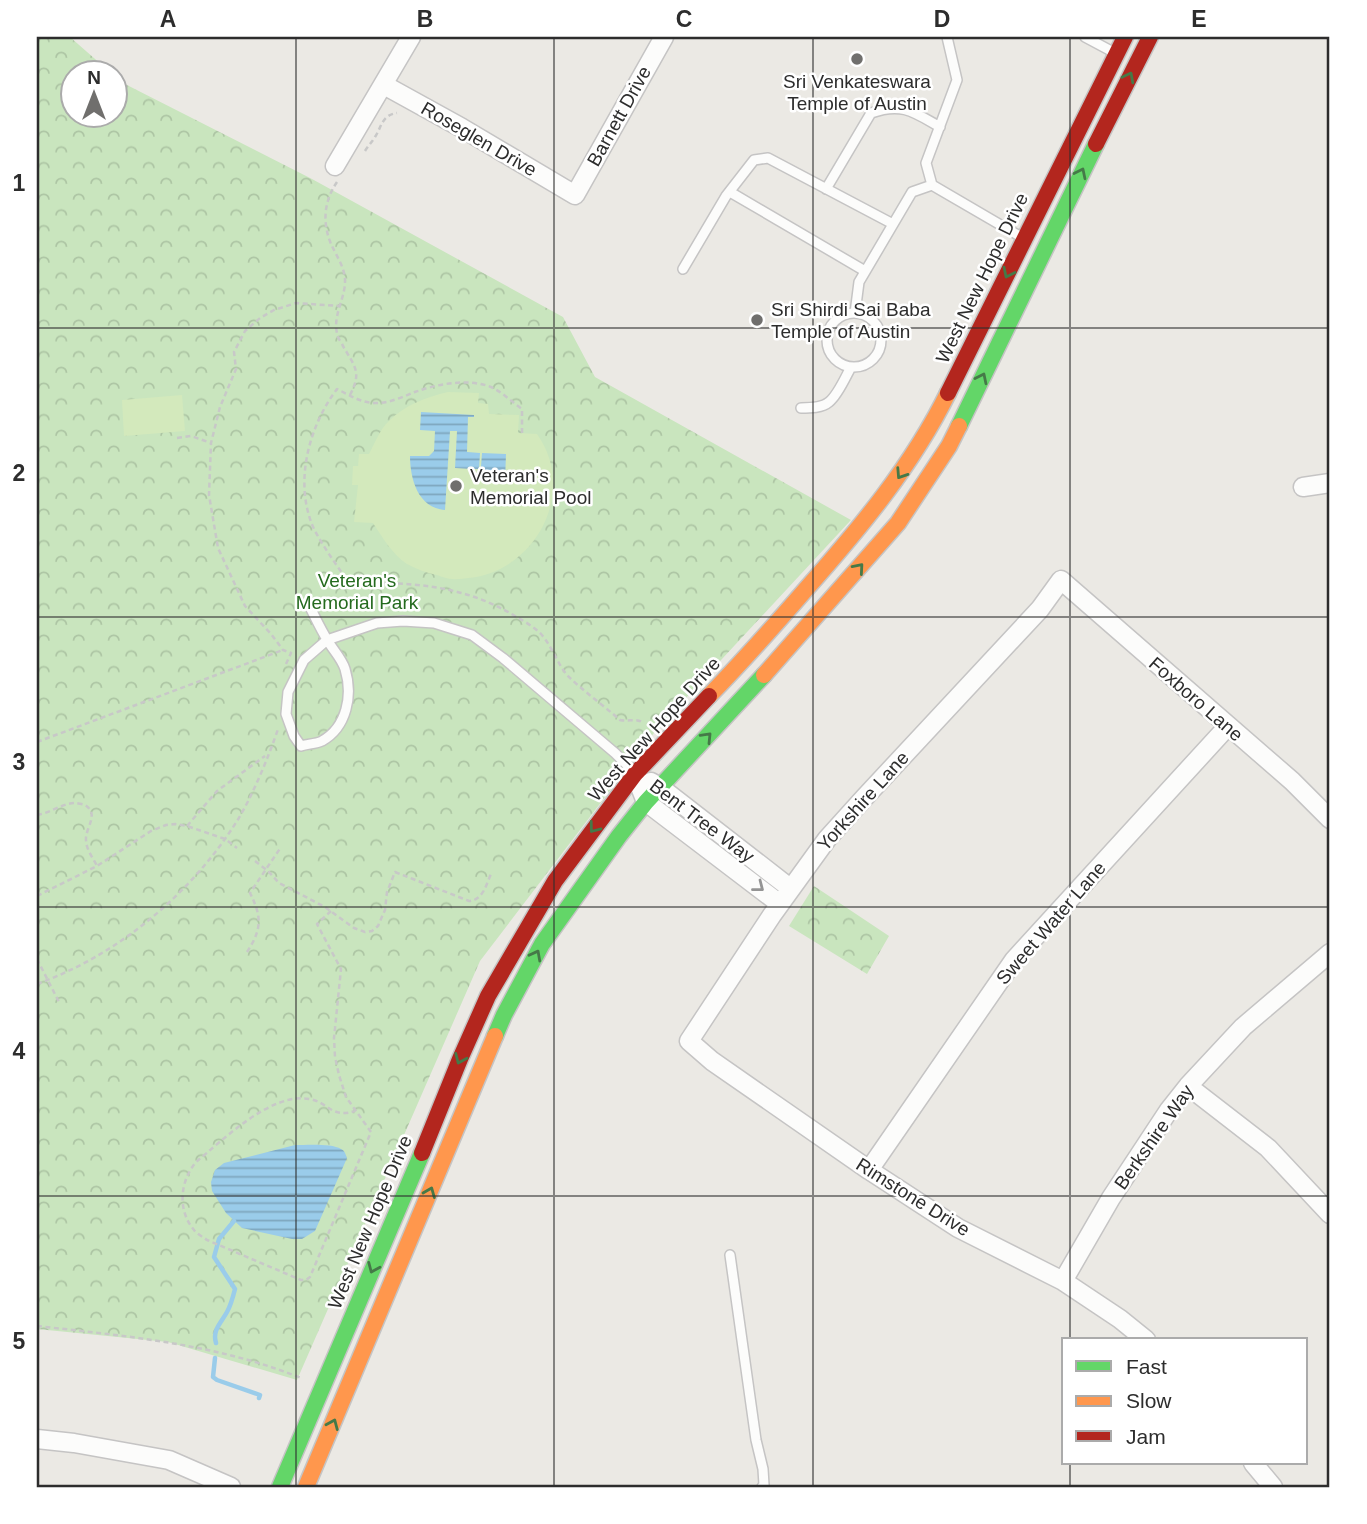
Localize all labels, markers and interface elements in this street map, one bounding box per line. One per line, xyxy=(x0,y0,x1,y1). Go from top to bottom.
text: A xyxy=(160,6,176,32)
text: B xyxy=(417,6,433,32)
text: C xyxy=(676,6,692,32)
text: D xyxy=(934,6,950,32)
text: E xyxy=(1191,6,1207,32)
marker: Sri Venkateswara Temple of Austin xyxy=(849,51,865,67)
north arrow xyxy=(60,60,130,130)
street label: Barnett Drive xyxy=(583,62,655,170)
text: N xyxy=(87,67,101,88)
place label: Sri Venkateswara Temple of Austin xyxy=(783,71,931,114)
one-way arrow xyxy=(1121,72,1135,84)
street label: Roseglen Drive xyxy=(417,97,541,181)
one-way arrow xyxy=(1073,168,1087,180)
text: 1 xyxy=(13,170,26,196)
street label: West New Hope Drive xyxy=(932,190,1032,366)
one-way arrow xyxy=(1002,266,1016,278)
place label: Sri Shirdi Sai Baba Temple of Austin xyxy=(771,299,931,342)
marker: Sri Shirdi Sai Baba Temple of Austin xyxy=(749,312,765,328)
one-way arrow xyxy=(973,373,987,385)
text: 2 xyxy=(13,460,25,486)
place label: Veteran's Memorial Pool xyxy=(470,465,591,508)
one-way arrow xyxy=(896,466,909,479)
marker: Veteran's Memorial Pool xyxy=(448,478,464,494)
one-way arrow xyxy=(851,563,863,576)
park label: Veteran's Memorial Park xyxy=(296,570,419,613)
street label: West New Hope Drive xyxy=(584,653,724,805)
street label: Foxboro Lane xyxy=(1145,653,1247,745)
one-way arrow xyxy=(698,733,711,746)
street label: Yorkshire Lane xyxy=(813,747,913,855)
text: 3 xyxy=(13,749,25,775)
street label: Bent Tree Way xyxy=(646,775,759,867)
one-way arrow xyxy=(590,821,602,833)
street label: Sweet Water Lane xyxy=(992,857,1110,989)
one-way arrow xyxy=(751,879,763,892)
one-way arrow xyxy=(528,950,541,962)
text: 4 xyxy=(13,1038,26,1064)
one-way arrow xyxy=(455,1052,469,1064)
street label: Berkshire Way xyxy=(1110,1080,1198,1193)
street label: West New Hope Drive xyxy=(324,1132,416,1312)
street label: Rimstone Drive xyxy=(852,1154,974,1240)
one-way arrow xyxy=(421,1186,435,1198)
one-way arrow xyxy=(367,1262,381,1274)
text: 5 xyxy=(13,1328,26,1354)
legend xyxy=(1062,1338,1308,1464)
text: Fast xyxy=(1126,1355,1167,1378)
text: Slow xyxy=(1126,1389,1172,1412)
one-way arrow xyxy=(324,1419,338,1431)
text: Jam xyxy=(1126,1425,1166,1448)

